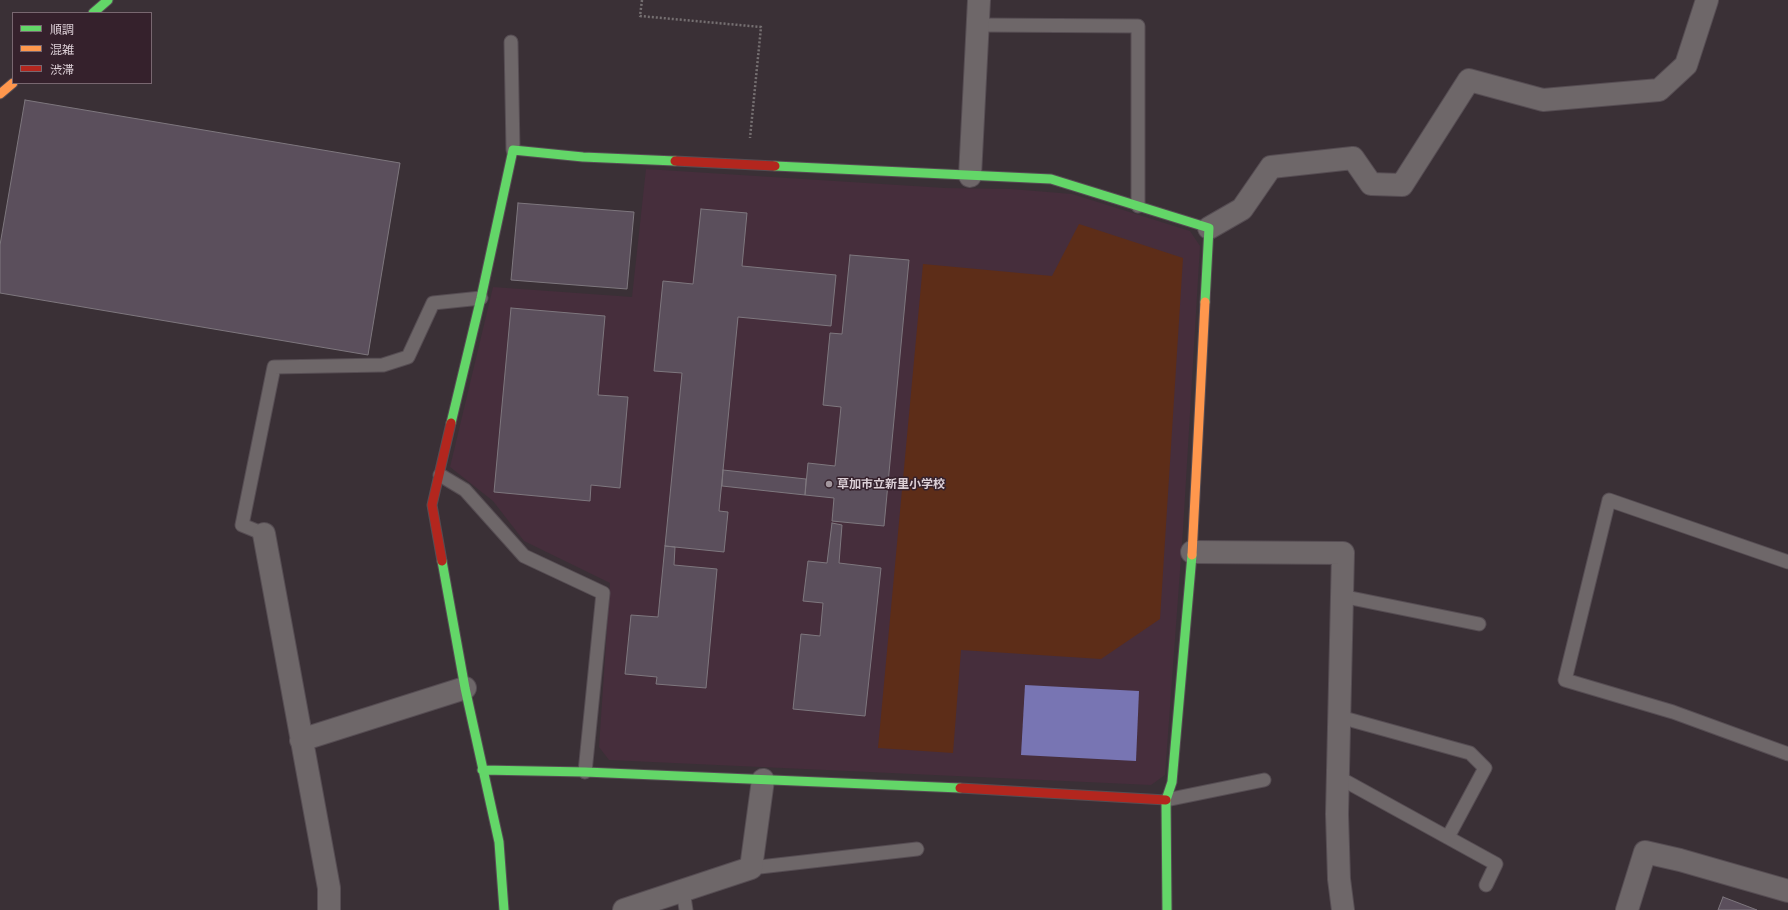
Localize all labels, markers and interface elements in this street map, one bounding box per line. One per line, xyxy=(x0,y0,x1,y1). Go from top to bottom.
legend xyxy=(12,12,152,84)
text: 順調 xyxy=(50,22,74,36)
text: 混雑 xyxy=(50,42,74,56)
text: 渋滞 xyxy=(50,62,74,76)
place label: 草加市立新里小学校 xyxy=(837,477,945,491)
marker: 草加市立新里小学校 xyxy=(824,479,834,489)

